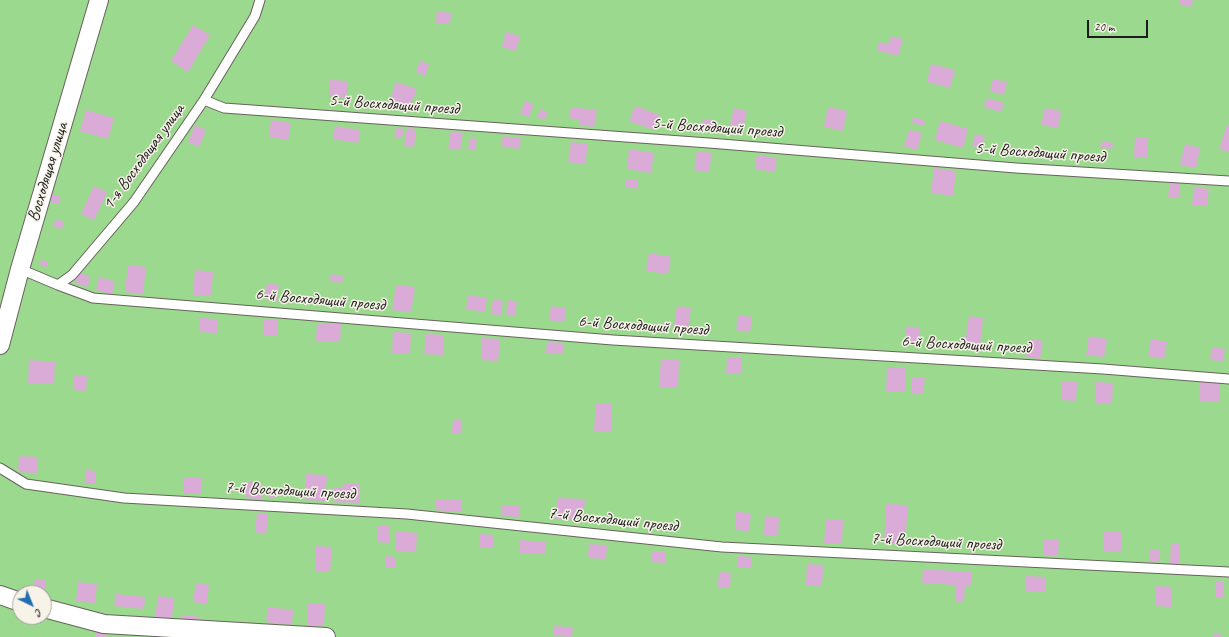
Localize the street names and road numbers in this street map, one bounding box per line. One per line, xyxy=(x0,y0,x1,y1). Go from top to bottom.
street label: 5-й Восходящий проезд xyxy=(328,90,460,120)
street label: 1-я Восходящая улица xyxy=(99,100,189,214)
street label: 5-й Восходящий проезд xyxy=(651,113,783,143)
street label: Восходящая улица xyxy=(23,120,73,224)
street label: 5-й Восходящий проезд xyxy=(974,138,1106,168)
street label: 6-й Восходящий проезд xyxy=(254,284,386,316)
street label: 6-й Восходящий проезд xyxy=(577,311,709,341)
street label: 6-й Восходящий проезд xyxy=(900,331,1032,359)
street label: 7-й Восходящий проезд xyxy=(224,477,356,505)
street label: 7-й Восходящий проезд xyxy=(547,503,679,537)
street label: 7-й Восходящий проезд xyxy=(870,528,1002,556)

